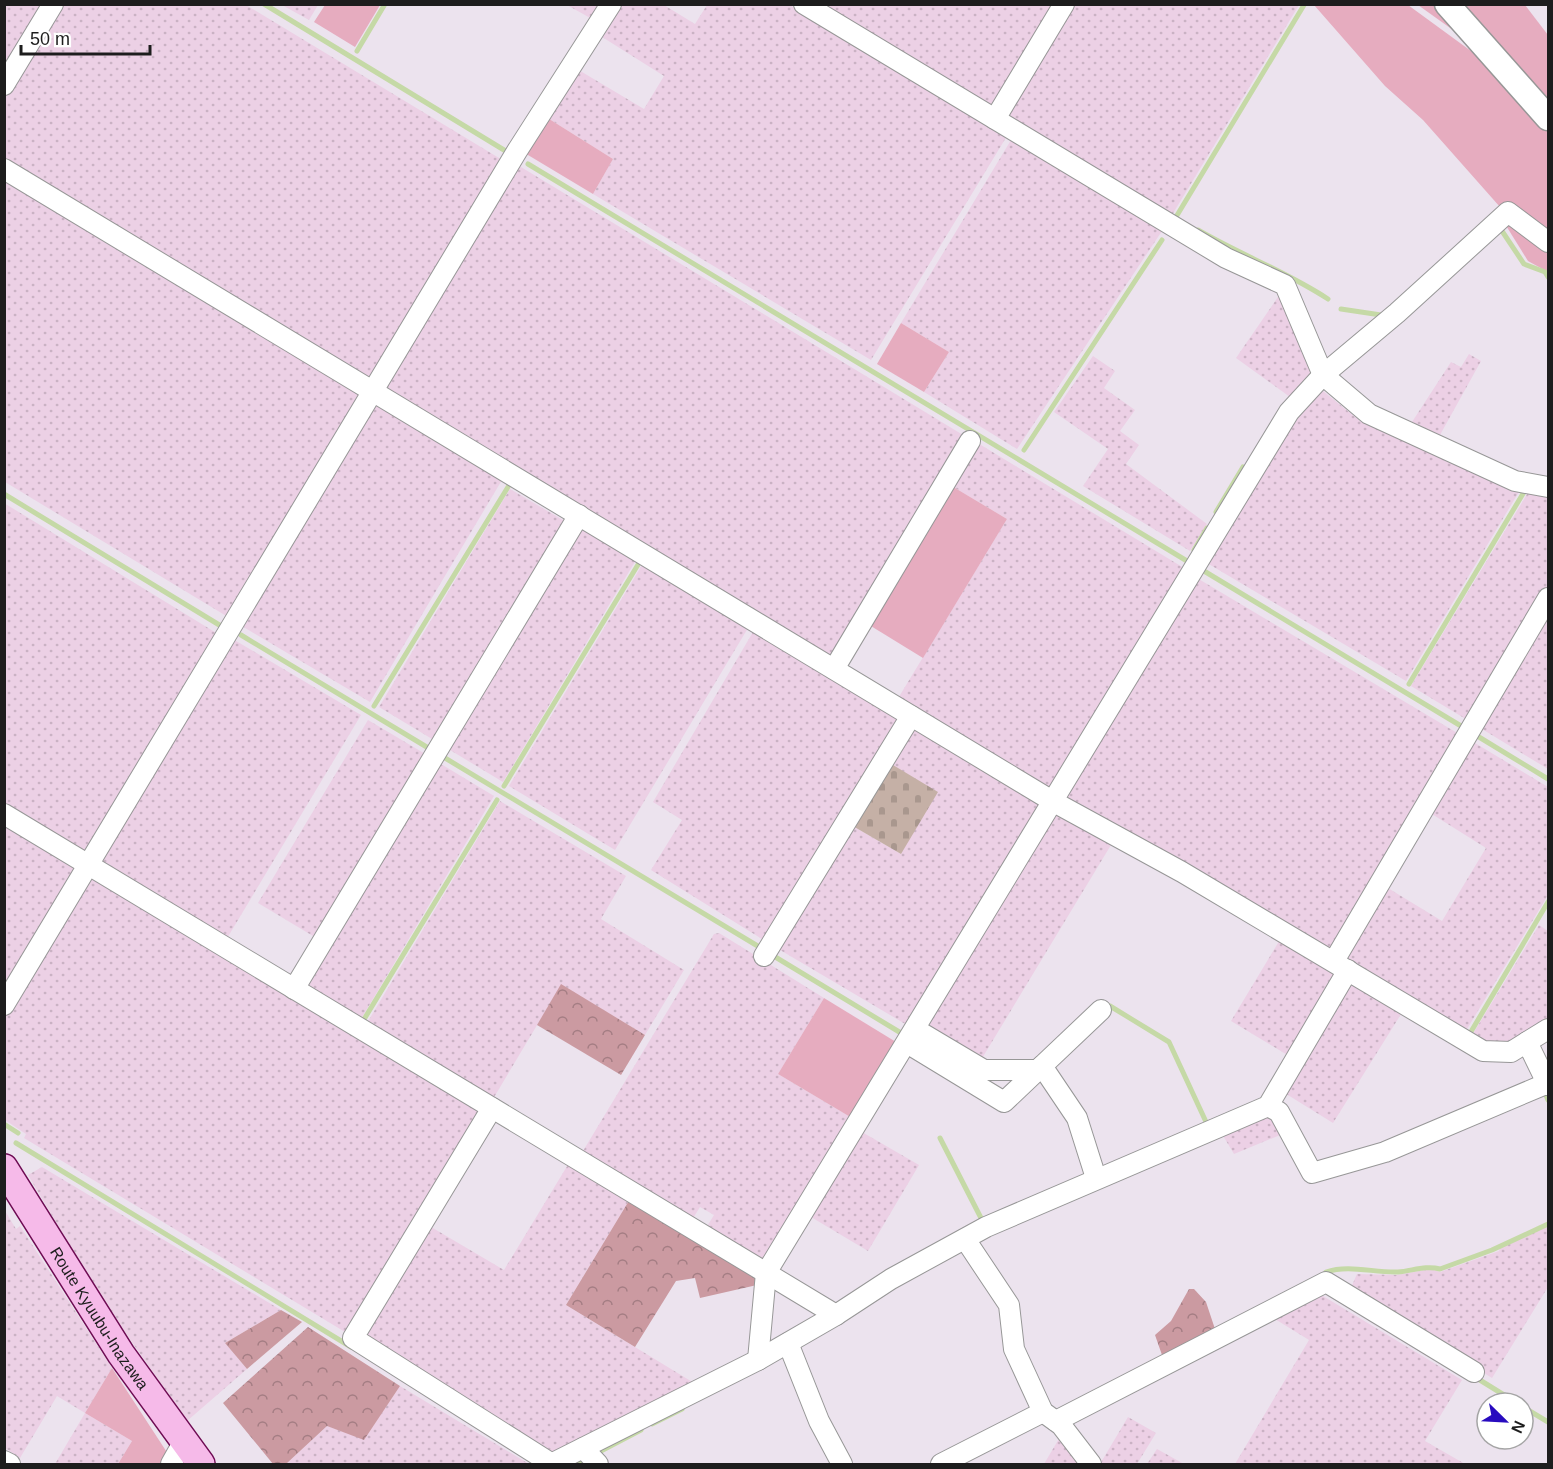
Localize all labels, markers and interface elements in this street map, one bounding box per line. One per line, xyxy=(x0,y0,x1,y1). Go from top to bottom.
scale bar xyxy=(21,18,150,56)
text: 50 m xyxy=(30,29,70,49)
street label: Route Kyuubu-Inazawa xyxy=(47,1244,152,1393)
north arrow xyxy=(1475,1391,1535,1451)
text: N xyxy=(1508,1418,1528,1436)

